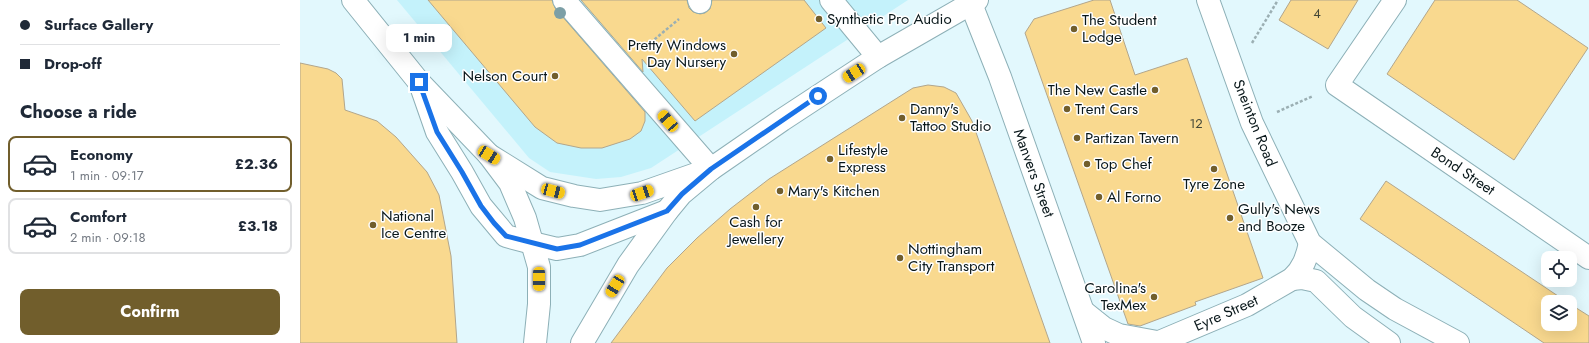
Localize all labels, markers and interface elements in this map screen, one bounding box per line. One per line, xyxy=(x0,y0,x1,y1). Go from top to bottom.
house number: 4 xyxy=(1313,4,1321,23)
place label: Synthetic Pro Audio xyxy=(827,8,952,30)
place label: The Student Lodge xyxy=(1082,9,1157,48)
text: Surface Gallery xyxy=(44,14,153,36)
marker: Synthetic Pro Audio xyxy=(814,14,824,24)
callout: 1 min xyxy=(386,24,452,52)
marker: The Student Lodge xyxy=(1069,24,1079,34)
text: 1 min xyxy=(403,28,435,47)
place label: Pretty Windows Day Nursery xyxy=(628,34,726,73)
marker: Pretty Windows Day Nursery xyxy=(729,49,739,59)
text: Drop-off xyxy=(44,53,102,75)
car xyxy=(841,61,867,85)
place label: Nelson Court xyxy=(463,65,547,87)
marker: Nelson Court xyxy=(550,71,560,81)
route end xyxy=(410,73,428,91)
street label: Sneinton Road xyxy=(1228,76,1282,170)
place label: The New Castle xyxy=(1048,79,1147,101)
marker: The New Castle xyxy=(1150,85,1160,95)
route start xyxy=(809,87,827,105)
place label: Danny's Tattoo Studio xyxy=(910,98,991,137)
place label: Trent Cars xyxy=(1075,98,1138,120)
text: Choose a ride xyxy=(20,99,137,125)
marker: Trent Cars xyxy=(1062,104,1072,114)
car xyxy=(656,108,680,134)
marker: Danny's Tattoo Studio xyxy=(897,113,907,123)
house number: 12 xyxy=(1189,114,1203,133)
street label: Manvers Street xyxy=(1008,126,1060,221)
place label: Partizan Tavern xyxy=(1085,127,1179,149)
marker: Partizan Tavern xyxy=(1072,133,1082,143)
place label: Lifestyle Express xyxy=(838,139,888,178)
street label: Bond Street xyxy=(1426,141,1500,201)
text: Economy xyxy=(70,144,133,166)
car xyxy=(476,144,502,166)
icon: car xyxy=(22,146,58,182)
text: £2.36 xyxy=(235,153,278,175)
place label: Top Chef xyxy=(1095,153,1153,175)
marker: Lifestyle Express xyxy=(825,154,835,164)
marker: Top Chef xyxy=(1082,159,1092,169)
marker: Tyre Zone xyxy=(1209,164,1219,174)
text: 1 min · 09:17 xyxy=(70,166,144,185)
place label: Tyre Zone xyxy=(1183,173,1245,195)
place label: Mary's Kitchen xyxy=(788,180,880,202)
car xyxy=(540,182,566,200)
car xyxy=(629,183,655,203)
marker: Mary's Kitchen xyxy=(775,186,785,196)
place label: Al Forno xyxy=(1107,186,1161,208)
marker: Al Forno xyxy=(1094,192,1104,202)
place label: Gully's News and Booze xyxy=(1238,198,1320,237)
marker: Cash for Jewellery xyxy=(751,202,761,212)
place label: National Ice Centre xyxy=(381,205,446,244)
text: Comfort xyxy=(70,206,127,228)
icon: car xyxy=(22,208,58,244)
place label: Cash for Jewellery xyxy=(726,211,784,250)
marker: Gully's News and Booze xyxy=(1225,213,1235,223)
text: £3.18 xyxy=(238,215,278,237)
marker: National Ice Centre xyxy=(368,220,378,230)
text: 2 min · 09:18 xyxy=(70,228,145,247)
place label: Nottingham City Transport xyxy=(908,238,995,277)
map controls xyxy=(1541,251,1577,331)
button: locate xyxy=(1541,251,1577,287)
marker: Nottingham City Transport xyxy=(895,253,905,263)
car xyxy=(533,267,545,291)
car xyxy=(604,273,626,299)
place label: Carolina's TexMex xyxy=(1085,277,1147,316)
button: Confirm xyxy=(20,289,280,335)
street label: Eyre Street xyxy=(1191,289,1262,337)
marker: Carolina's TexMex xyxy=(1149,292,1159,302)
button: layers xyxy=(1541,295,1577,331)

